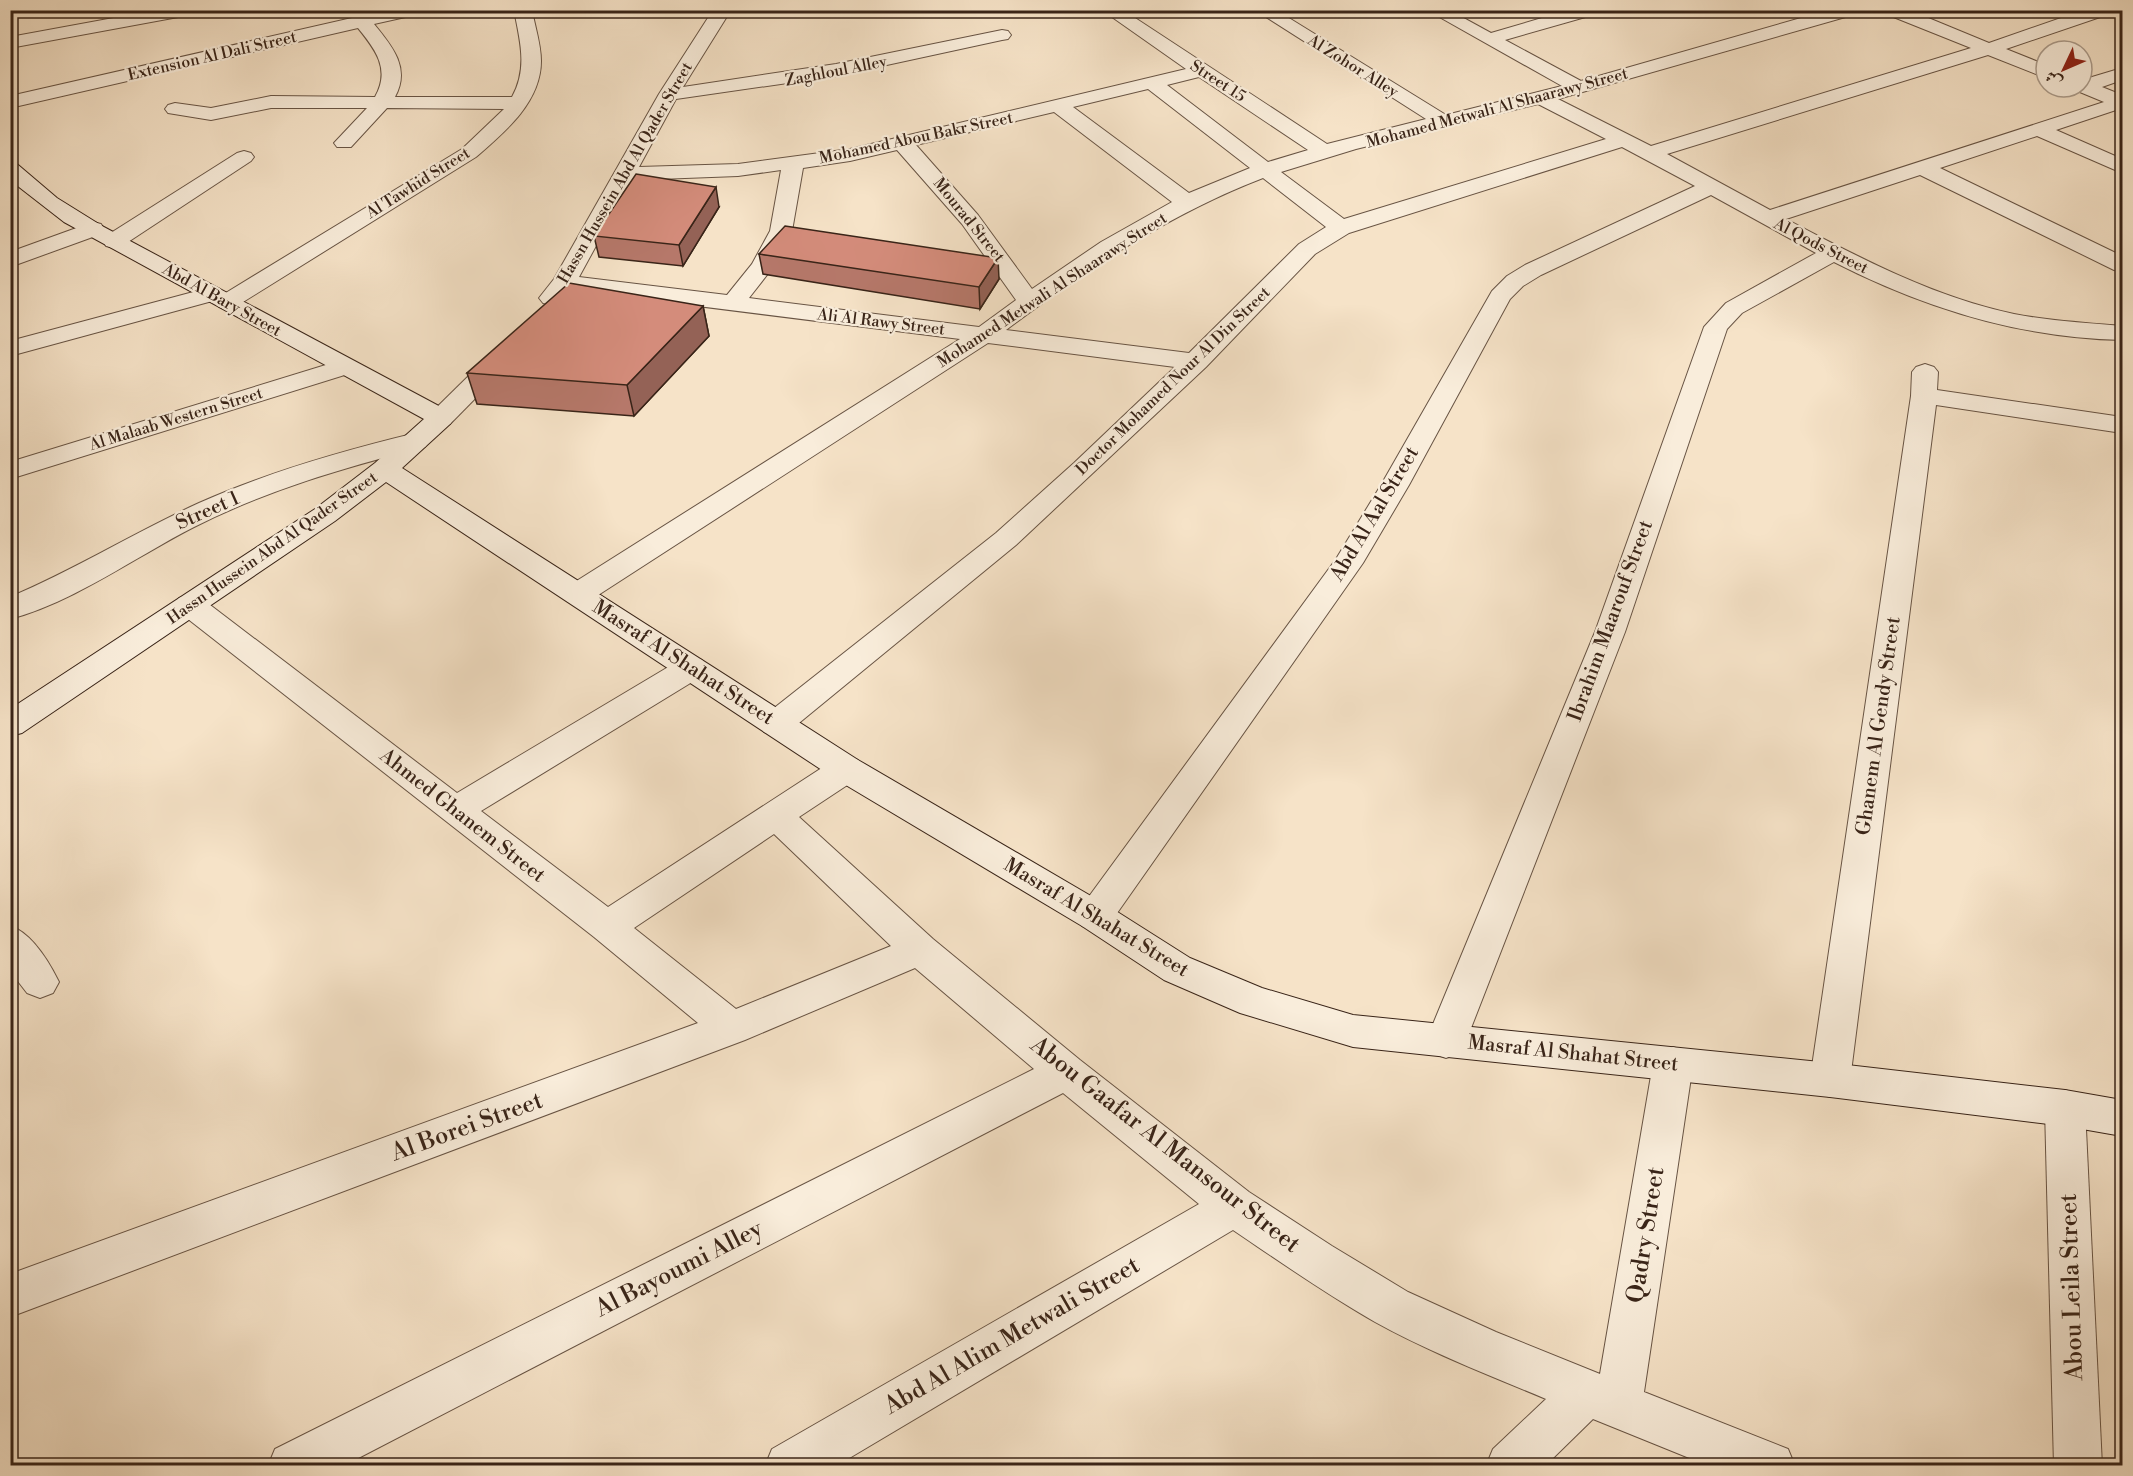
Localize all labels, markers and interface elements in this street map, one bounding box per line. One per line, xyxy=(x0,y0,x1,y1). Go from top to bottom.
street label: Extension Al Dali Street xyxy=(126,27,299,85)
street label: Al Zohor Alley xyxy=(1303,30,1402,102)
north arrow xyxy=(2034,39,2094,99)
street label: Zaghloul Alley xyxy=(783,51,889,91)
street label: Street 15 xyxy=(1186,56,1250,106)
street label: Hassn Hussein Abd Al Qader Street xyxy=(553,58,697,287)
street label: Mohamed Metwali Al Shaarawy Street xyxy=(1364,63,1630,153)
text: ش xyxy=(2041,66,2067,91)
street label: Mohamed Abou Bakr Street xyxy=(817,108,1015,168)
street label: Al Tawhid Street xyxy=(361,143,474,224)
street label: Mourad Street xyxy=(929,174,1009,267)
street label: Mohamed Metwali Al Shaarawy Street xyxy=(933,208,1171,372)
street label: Al Qods Street xyxy=(1770,213,1872,279)
street label: Abd Al Bary Street xyxy=(158,259,285,341)
street label: Doctor Mohamed Nour Al Din Street xyxy=(1072,282,1275,479)
street label: Ali Al Rawy Street xyxy=(815,304,946,340)
street label: Al Malaab Western Street xyxy=(86,383,265,455)
street label: Abd Al Aal Street xyxy=(1324,442,1425,587)
street label: Hassn Hussein Abd Al Qader Street xyxy=(163,467,381,629)
street label: Street 1 xyxy=(172,486,244,536)
street label: Ibrahim Maarouf Street xyxy=(1563,517,1659,725)
street label: Masraf Al Shahat Street xyxy=(588,595,778,731)
street label: Ghanem Al Gendy Street xyxy=(1851,615,1907,837)
street label: Ahmed Ghanem Street xyxy=(373,743,550,888)
street label: Masraf Al Shahat Street xyxy=(999,853,1193,983)
street label: Abou Gaafar Al Mansour Street xyxy=(1023,1030,1306,1260)
street label: Masraf Al Shahat Street xyxy=(1467,1031,1679,1077)
street label: Al Borei Street xyxy=(386,1086,547,1169)
street label: Qadry Street xyxy=(1620,1164,1672,1305)
street label: Abou Leila Street xyxy=(2054,1192,2090,1382)
street label: Al Bayoumi Alley xyxy=(589,1214,768,1325)
street label: Abd Al Alim Metwali Street xyxy=(878,1250,1146,1422)

